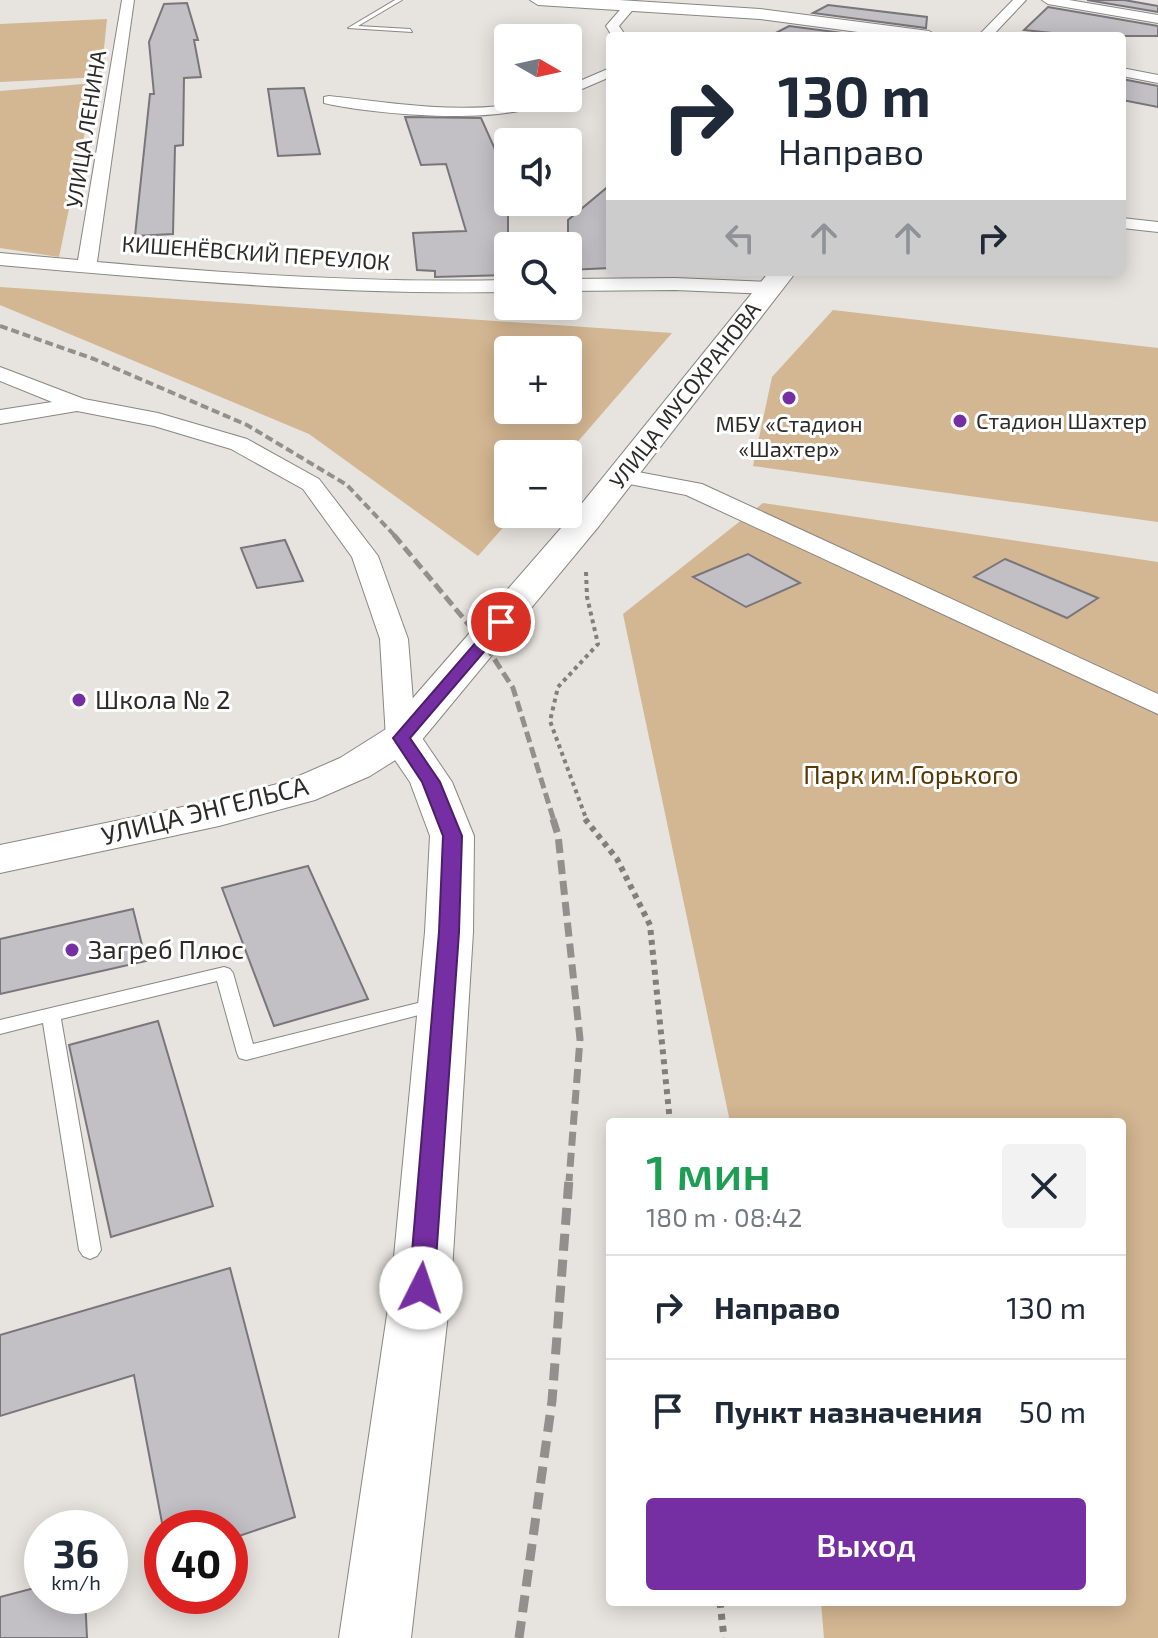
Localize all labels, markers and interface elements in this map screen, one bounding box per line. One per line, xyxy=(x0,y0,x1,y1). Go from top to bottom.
north arrow xyxy=(494,24,582,112)
map controls xyxy=(494,24,582,528)
street label: УЛИЦА ЛЕНИНА xyxy=(60,48,110,210)
text: 130 m xyxy=(778,61,931,128)
icon: right xyxy=(646,64,750,168)
button: sound xyxy=(494,128,582,216)
text: Направо xyxy=(778,129,924,172)
icon: left xyxy=(718,216,762,260)
icon: ahead xyxy=(802,216,846,260)
icon: ahead xyxy=(886,216,930,260)
icon: right xyxy=(970,216,1014,260)
street label: КИШЕНЁВСКИЙ ПЕРЕУЛОК xyxy=(121,230,391,274)
button: search xyxy=(494,232,582,320)
street label: УЛИЦА МУСОХРАНОВА xyxy=(603,296,765,493)
button: + xyxy=(494,336,582,424)
marker: МБУ «Стадион «Шахтер» xyxy=(780,389,798,407)
place label: Стадион Шахтер xyxy=(976,407,1147,433)
place label: МБУ «Стадион «Шахтер» xyxy=(715,410,863,461)
marker: Стадион Шахтер xyxy=(951,412,969,430)
button: − xyxy=(494,440,582,528)
pin xyxy=(467,588,535,656)
icon: arrive xyxy=(479,600,523,644)
place label: Школа № 2 xyxy=(95,683,231,714)
marker: Школа № 2 xyxy=(70,691,88,709)
park label: Парк им.Горького xyxy=(803,758,1019,789)
street label: УЛИЦА ЭНГЕЛЬСА xyxy=(98,769,311,850)
place label: Загреб Плюс xyxy=(88,933,244,964)
marker: Загреб Плюс xyxy=(63,941,81,959)
text: 1 мин xyxy=(646,1142,771,1200)
button: close xyxy=(1002,1144,1086,1228)
text: 180 m · 08:42 xyxy=(646,1201,802,1232)
position arrow xyxy=(379,1246,463,1330)
icon: right xyxy=(646,1285,690,1329)
text: Направо xyxy=(714,1289,840,1325)
text: 130 m xyxy=(1006,1289,1086,1325)
icon: arrive xyxy=(646,1389,690,1433)
text: Пункт назначения xyxy=(714,1393,982,1429)
text: 50 m xyxy=(1019,1393,1086,1429)
button: Выход xyxy=(646,1498,1086,1590)
speed limit sign: 40 xyxy=(144,1510,248,1614)
text: 36 xyxy=(53,1528,99,1576)
text: km/h xyxy=(51,1570,101,1594)

